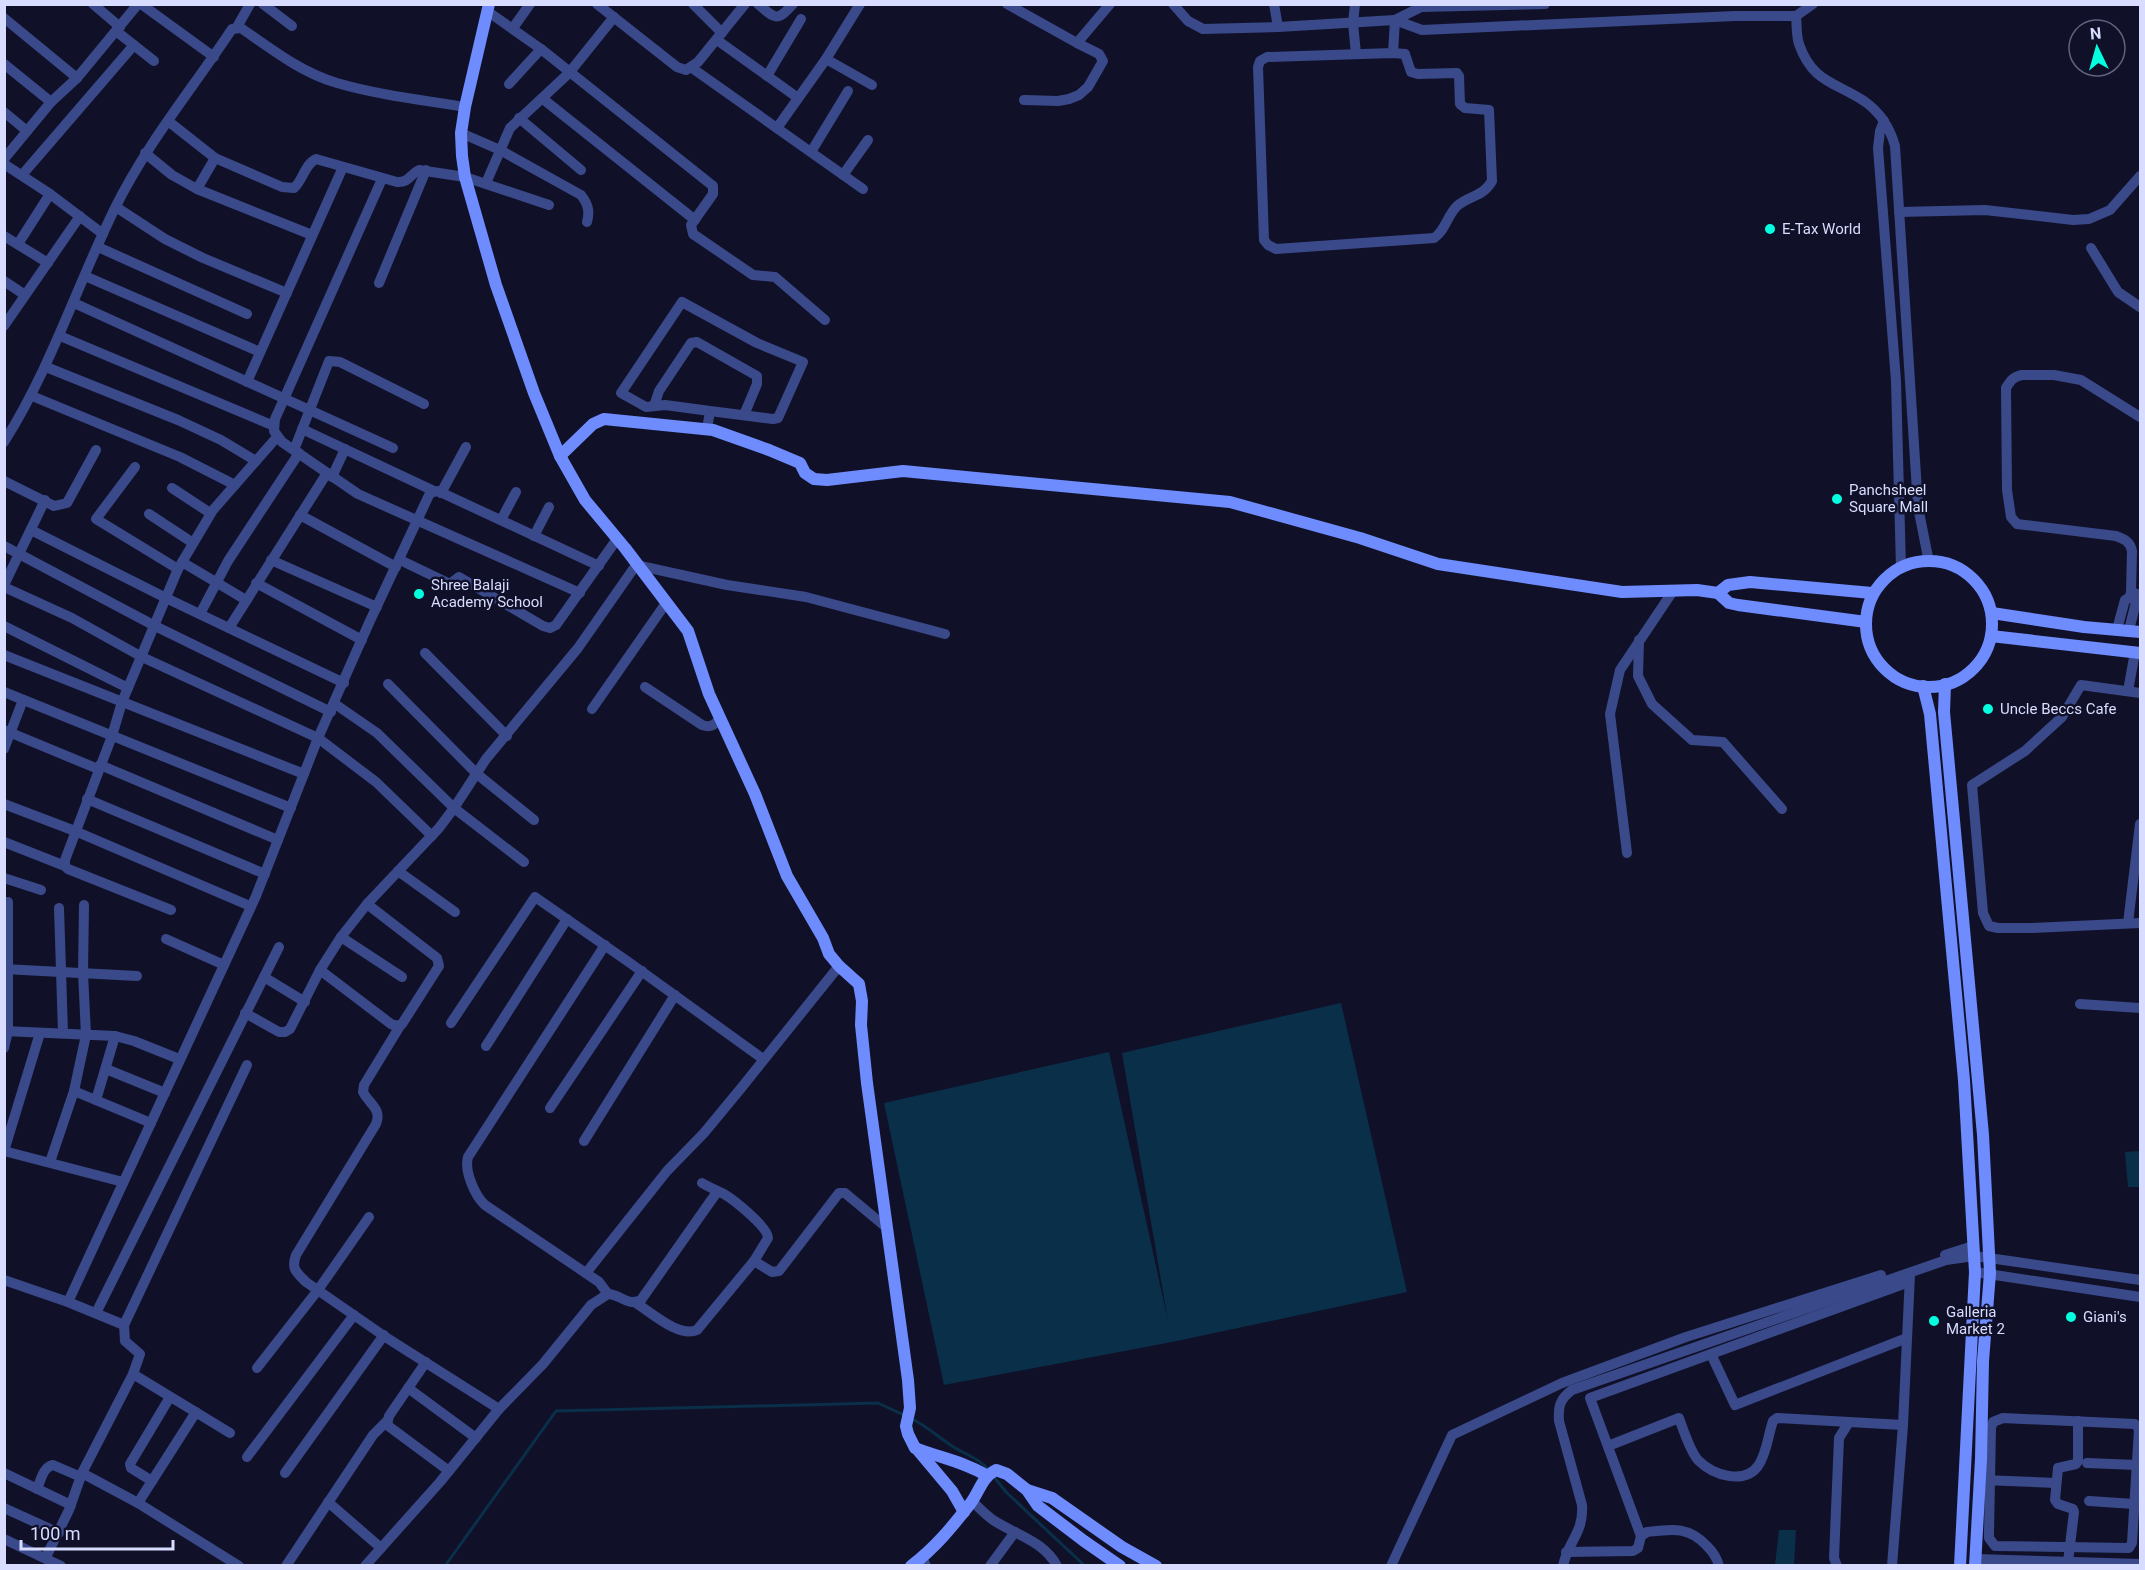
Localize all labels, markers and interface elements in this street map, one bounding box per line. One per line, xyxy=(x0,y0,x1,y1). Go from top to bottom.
north arrow xyxy=(2067,18,2127,78)
text: N xyxy=(2089,24,2102,44)
place label: E-Tax World xyxy=(1782,220,1861,238)
marker: E-Tax World xyxy=(1763,222,1777,236)
place label: Panchsheel Square Mall xyxy=(1849,481,1928,516)
marker: Panchsheel Square Mall xyxy=(1830,492,1844,506)
place label: Shree Balaji Academy School xyxy=(431,576,543,611)
marker: Shree Balaji Academy School xyxy=(412,587,426,601)
place label: Uncle Beccs Cafe xyxy=(2000,700,2117,718)
marker: Uncle Beccs Cafe xyxy=(1981,702,1995,716)
place label: Galleria Market 2 xyxy=(1946,1303,2005,1338)
place label: Giani's xyxy=(2083,1308,2127,1326)
marker: Giani's xyxy=(2064,1310,2078,1324)
marker: Galleria Market 2 xyxy=(1927,1314,1941,1328)
scale bar xyxy=(21,1513,172,1551)
text: 100 m xyxy=(30,1523,81,1544)

